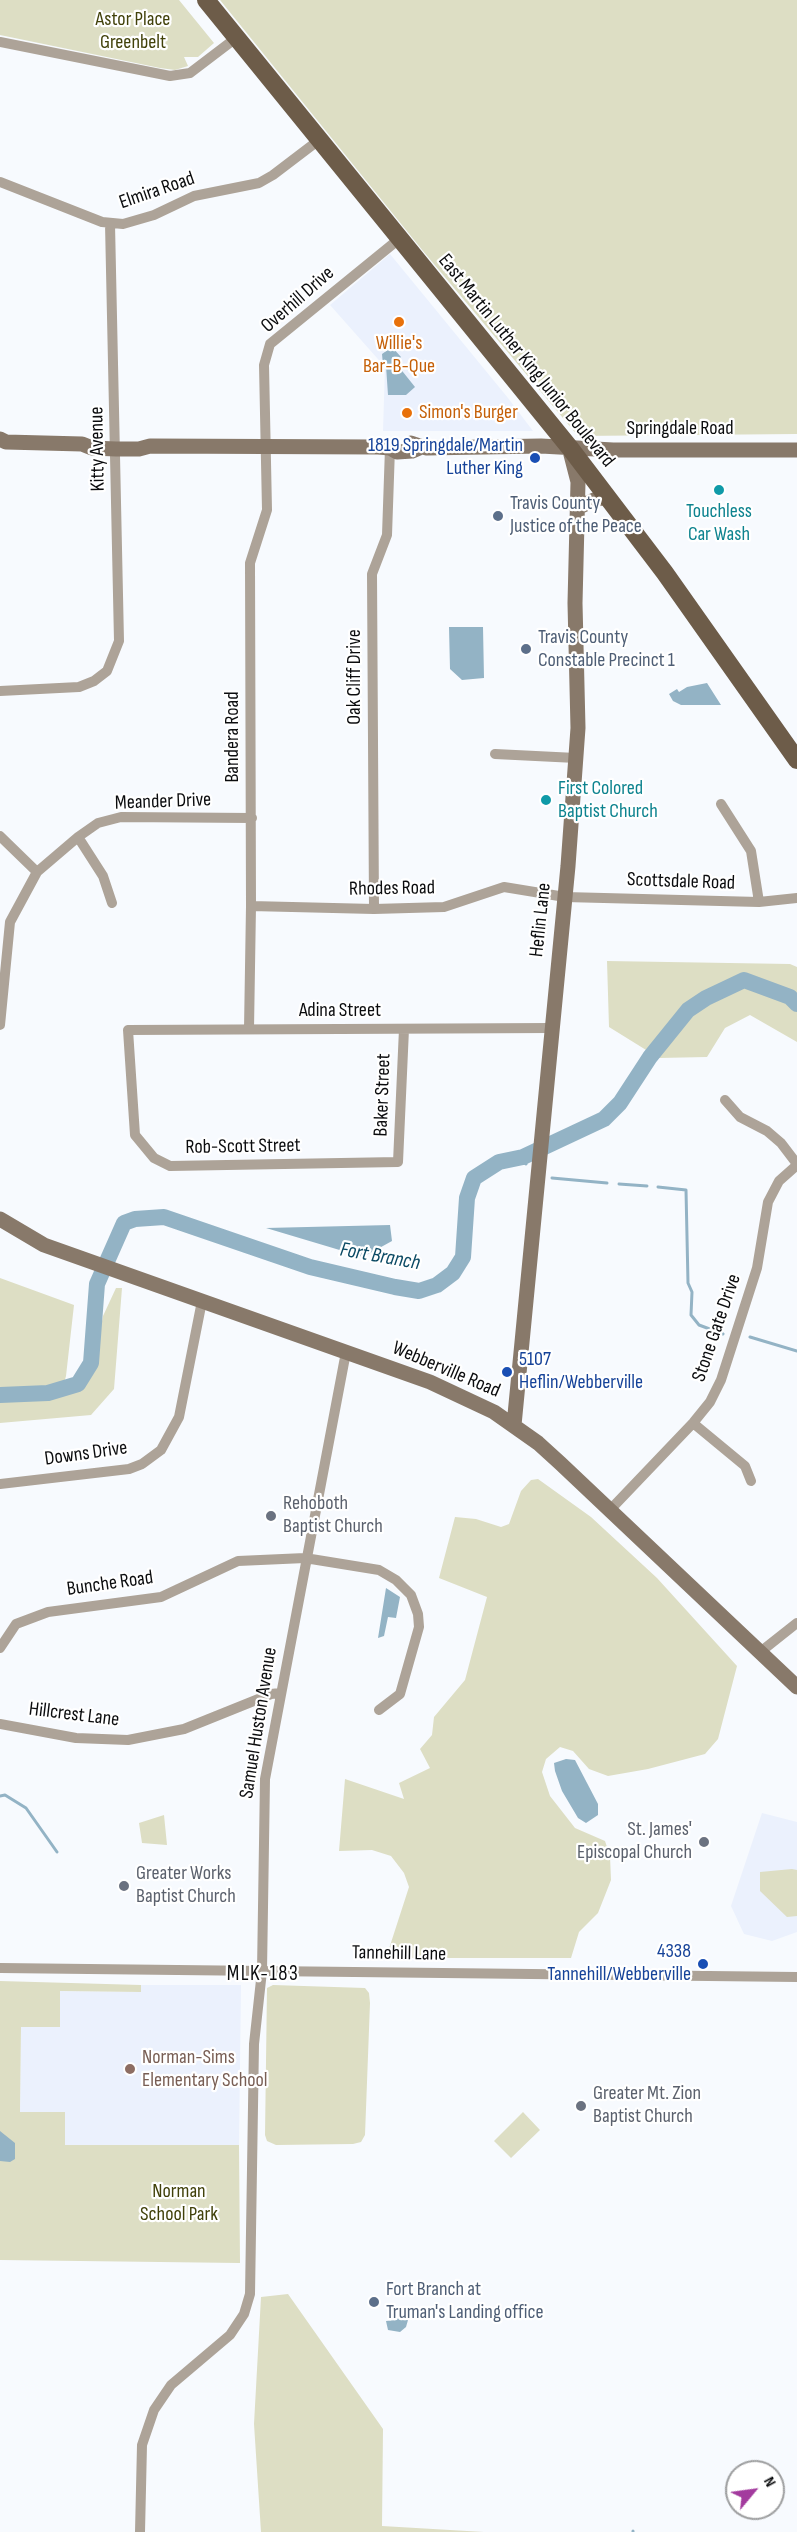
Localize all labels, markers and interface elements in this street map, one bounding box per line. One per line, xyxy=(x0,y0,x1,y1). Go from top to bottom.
park label: Astor Place Greenbelt xyxy=(96,8,170,55)
street label: Elmira Road xyxy=(116,167,198,215)
street label: East Martin Luther King Junior Boulevard xyxy=(433,250,619,472)
street label: Overhill Drive xyxy=(257,262,339,338)
marker: Willie's Bar-B-Que xyxy=(392,315,406,329)
place label: Willie's Bar-B-Que xyxy=(363,332,435,379)
place label: Simon's Burger xyxy=(419,401,518,425)
street label: Kitty Avenue xyxy=(85,406,111,492)
marker: Simon's Burger xyxy=(400,406,414,420)
street label: Springdale Road xyxy=(626,417,734,441)
place label: 1819 Springdale/Martin Luther King xyxy=(368,434,523,481)
marker: 1819 Springdale/Martin Luther King xyxy=(528,451,542,465)
marker: Touchless Car Wash xyxy=(712,483,726,497)
place label: Travis County Justice of the Peace xyxy=(510,492,642,539)
place label: Touchless Car Wash xyxy=(686,500,752,547)
marker: Travis County Justice of the Peace xyxy=(491,509,505,523)
place label: Travis County Constable Precinct 1 xyxy=(538,626,675,673)
street label: Oak Cliff Drive xyxy=(343,629,367,725)
marker: Travis County Constable Precinct 1 xyxy=(519,642,533,656)
street label: Bandera Road xyxy=(221,691,245,783)
place label: First Colored Baptist Church xyxy=(558,777,658,824)
street label: Meander Drive xyxy=(114,788,212,816)
marker: First Colored Baptist Church xyxy=(539,793,553,807)
street label: Scottsdale Road xyxy=(626,868,736,896)
street label: Rhodes Road xyxy=(349,876,435,902)
street label: Heflin Lane xyxy=(525,882,557,958)
street label: Adina Street xyxy=(299,999,381,1023)
street label: Baker Street xyxy=(370,1053,396,1137)
street label: Rob-Scott Street xyxy=(185,1134,301,1160)
water label: Fort Branch xyxy=(338,1238,422,1276)
street label: Stone Gate Drive xyxy=(687,1271,747,1385)
street label: Webberville Road xyxy=(389,1337,503,1403)
place label: 5107 Heflin/Webberville xyxy=(519,1348,643,1395)
marker: 5107 Heflin/Webberville xyxy=(500,1365,514,1379)
street label: Downs Drive xyxy=(43,1436,129,1472)
place label: Rehoboth Baptist Church xyxy=(283,1492,383,1539)
marker: Rehoboth Baptist Church xyxy=(264,1509,278,1523)
street label: Bunche Road xyxy=(65,1566,155,1602)
street label: Samuel Huston Avenue xyxy=(235,1646,283,1800)
street label: Hillcrest Lane xyxy=(27,1698,121,1732)
place label: St. James' Episcopal Church xyxy=(577,1818,692,1865)
marker: St. James' Episcopal Church xyxy=(697,1835,711,1849)
place label: Greater Works Baptist Church xyxy=(136,1862,236,1909)
marker: Greater Works Baptist Church xyxy=(117,1879,131,1893)
place label: 4338 Tannehill/Webberville xyxy=(547,1940,691,1987)
street label: Tannehill Lane xyxy=(352,1941,446,1967)
marker: 4338 Tannehill/Webberville xyxy=(696,1957,710,1971)
district label: MLK-183 xyxy=(227,1962,299,1988)
place label: Norman-Sims Elementary School xyxy=(142,2046,268,2093)
marker: Norman-Sims Elementary School xyxy=(123,2062,137,2076)
place label: Greater Mt. Zion Baptist Church xyxy=(593,2082,701,2129)
marker: Greater Mt. Zion Baptist Church xyxy=(574,2099,588,2113)
park label: Norman School Park xyxy=(140,2180,218,2227)
place label: Fort Branch at Truman's Landing office xyxy=(386,2278,543,2325)
marker: Fort Branch at Truman's Landing office xyxy=(367,2295,381,2309)
north arrow xyxy=(725,2460,785,2520)
text: N xyxy=(759,2474,780,2490)

